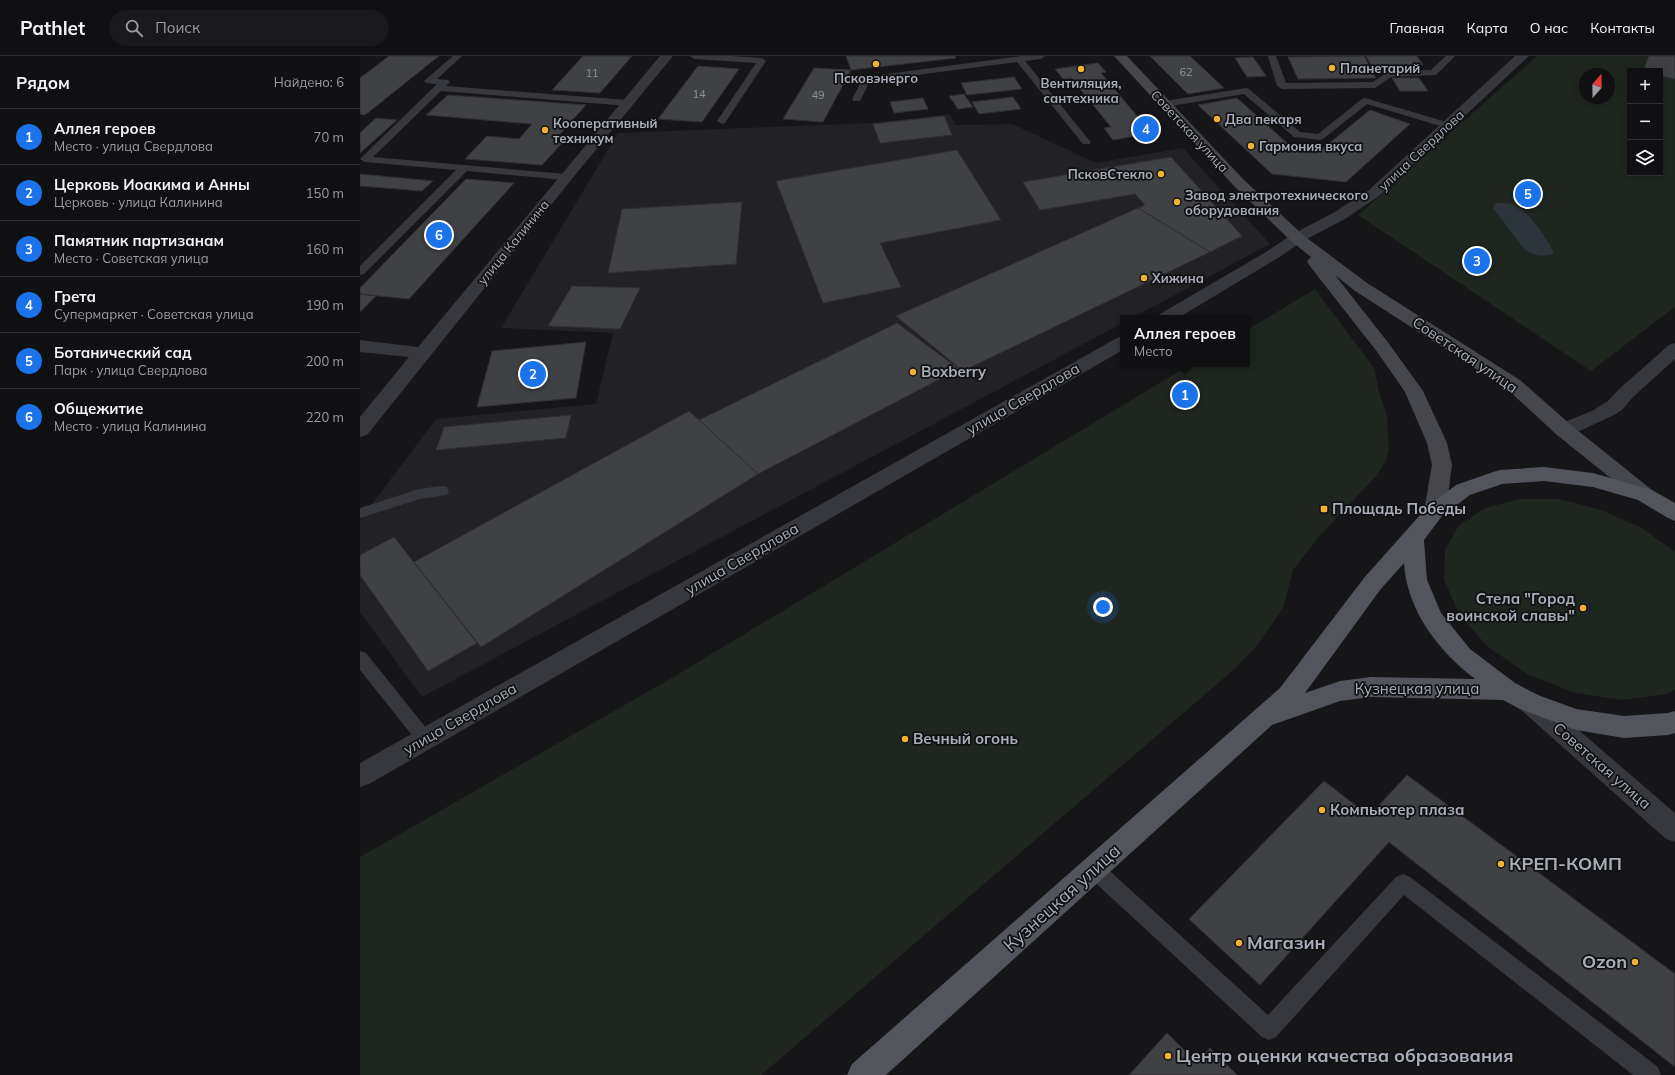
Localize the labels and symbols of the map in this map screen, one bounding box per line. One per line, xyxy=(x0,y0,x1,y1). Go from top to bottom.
marker: Псковэнерго xyxy=(871,59,881,69)
place label: Планетарий xyxy=(1340,60,1420,76)
marker: Планетарий xyxy=(1327,63,1337,73)
marker: Вентиляция, сантехника xyxy=(1076,64,1086,74)
house number: 62 xyxy=(1179,65,1193,79)
house number: 11 xyxy=(585,66,599,80)
north arrow xyxy=(1579,68,1615,104)
place label: Псковэнерго xyxy=(834,70,918,86)
place label: Вентиляция, сантехника xyxy=(1041,75,1121,106)
house number: 14 xyxy=(692,87,706,101)
street label: Советская улица xyxy=(1148,87,1232,175)
house number: 49 xyxy=(811,88,825,102)
street label: улица Свердлова xyxy=(1375,106,1467,194)
place label: Два пекаря xyxy=(1225,111,1302,127)
pin: 4 xyxy=(1133,114,1159,144)
marker: Два пекаря xyxy=(1212,114,1222,124)
place label: Кооперативный техникум xyxy=(553,115,658,147)
marker: Кооперативный техникум xyxy=(540,125,550,135)
place label: Гармония вкуса xyxy=(1259,138,1362,155)
marker: Гармония вкуса xyxy=(1246,141,1256,151)
place label: ПсковСтекло xyxy=(1068,166,1153,182)
marker: ПсковСтекло xyxy=(1156,169,1166,179)
pin: 5 xyxy=(1515,179,1541,209)
place label: Завод электротехнического оборудования xyxy=(1185,187,1368,219)
street label: улица Калинина xyxy=(474,196,552,288)
marker: Завод электротехнического оборудования xyxy=(1172,197,1182,207)
pin: 6 xyxy=(426,220,452,250)
pin: 3 xyxy=(1464,246,1490,276)
place label: Хижина xyxy=(1151,270,1204,286)
marker: Хижина xyxy=(1139,273,1149,283)
street label: Советская улица xyxy=(1409,312,1522,397)
street label: улица Свердлова xyxy=(963,358,1083,439)
pin: 2 xyxy=(520,359,546,389)
place label: Boxberry xyxy=(921,362,987,381)
marker: Boxberry xyxy=(908,367,918,377)
pin: 1 xyxy=(1172,380,1198,410)
place label: Площадь Победы xyxy=(1332,499,1466,518)
marker: Площадь Победы xyxy=(1319,504,1329,514)
street label: улица Свердлова xyxy=(682,518,802,599)
place label: Стела "Город воинской славы" xyxy=(1446,589,1575,625)
your location xyxy=(1093,597,1113,617)
marker: Стела "Город воинской славы" xyxy=(1578,603,1588,613)
street label: улица Свердлова xyxy=(400,678,520,759)
street label: Кузнецкая улица xyxy=(1355,679,1479,698)
street label: Советская улица xyxy=(1550,718,1655,813)
place label: Вечный огонь xyxy=(913,729,1018,748)
marker: Вечный огонь xyxy=(900,734,910,744)
place label: Компьютер плаза xyxy=(1330,800,1465,819)
marker: Компьютер плаза xyxy=(1317,805,1327,815)
street label: Кузнецкая улица xyxy=(998,839,1125,956)
place label: КРЕП-КОМП xyxy=(1509,852,1622,875)
marker: КРЕП-КОМП xyxy=(1496,859,1506,869)
place label: Магазин xyxy=(1247,931,1326,954)
marker: Магазин xyxy=(1234,938,1244,948)
place label: Ozon xyxy=(1582,950,1627,973)
marker: Ozon xyxy=(1630,957,1640,967)
place label: Центр оценки качества образования xyxy=(1176,1044,1513,1067)
marker: Центр оценки качества образования xyxy=(1163,1051,1173,1061)

